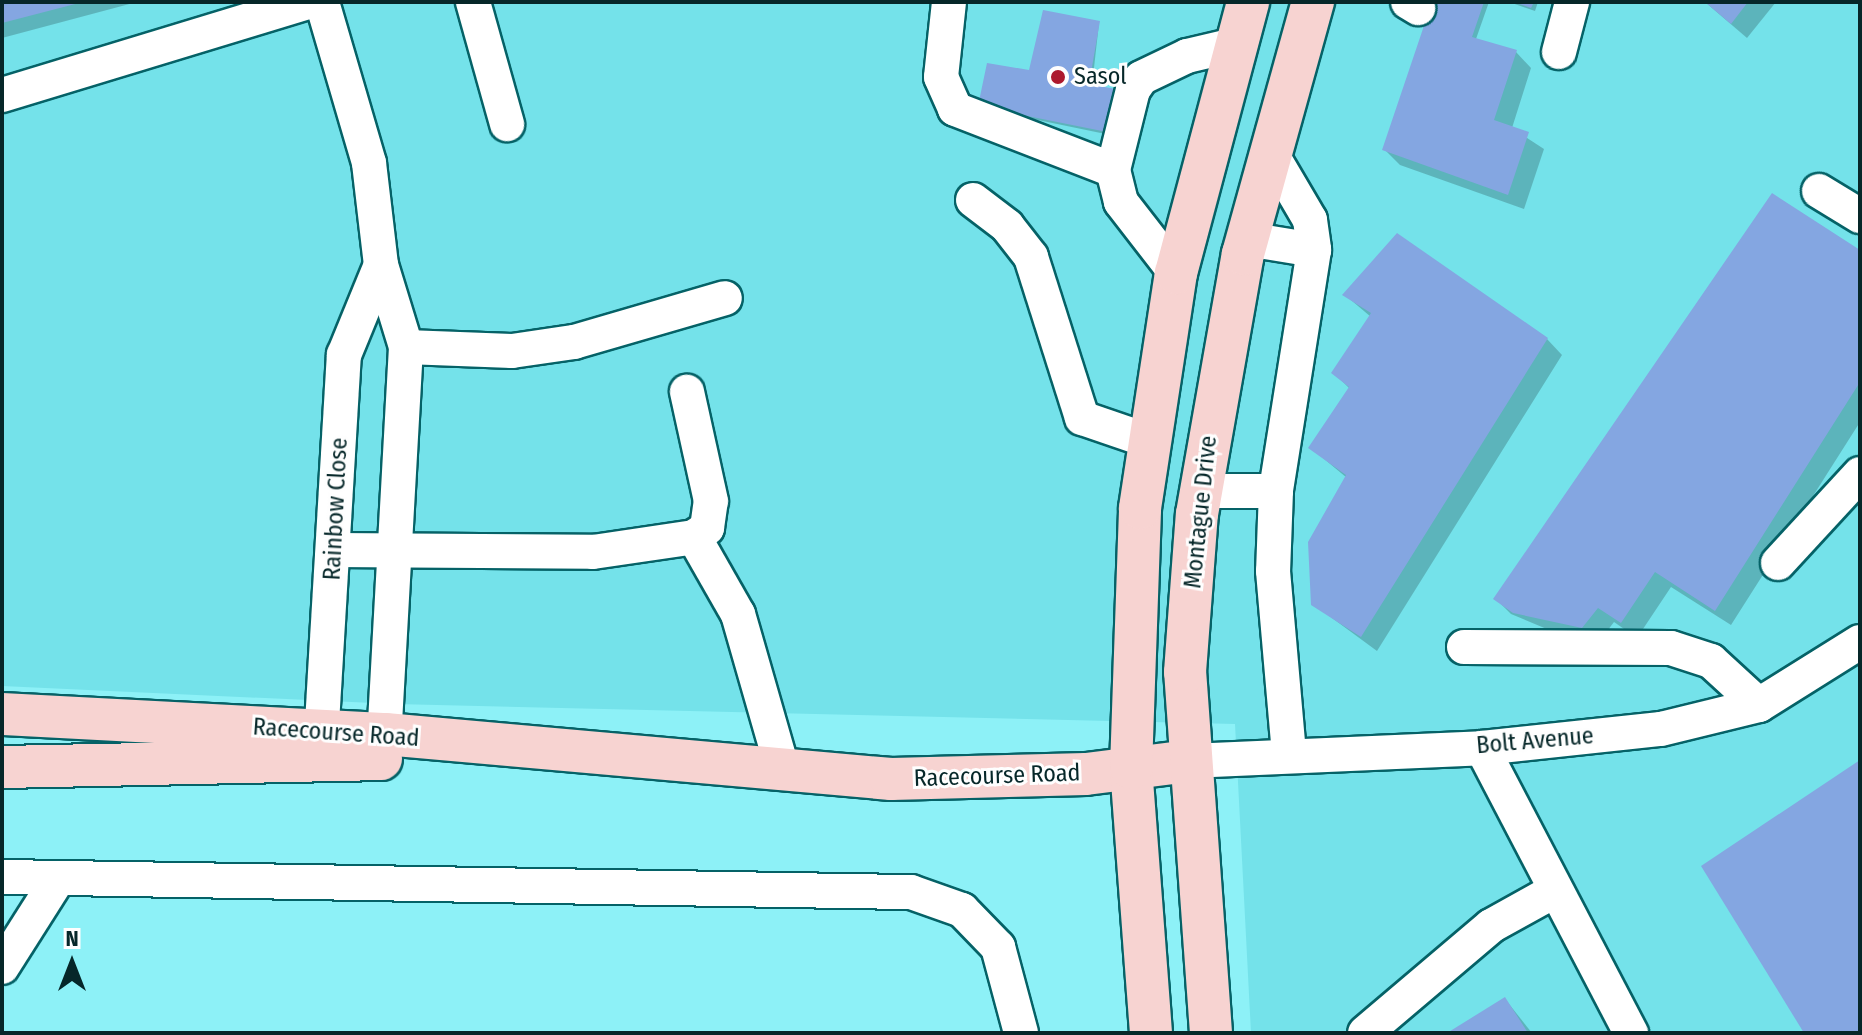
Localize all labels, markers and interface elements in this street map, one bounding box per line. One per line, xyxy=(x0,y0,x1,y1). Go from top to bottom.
place label: Sasol xyxy=(1074,63,1127,91)
marker: Sasol xyxy=(1049,68,1067,86)
street label: Montague Drive xyxy=(1179,434,1223,590)
street label: Rainbow Close xyxy=(318,437,354,581)
street label: Racecourse Road xyxy=(252,713,420,753)
street label: Bolt Avenue xyxy=(1475,722,1595,760)
street label: Racecourse Road xyxy=(913,759,1081,793)
north arrow xyxy=(32,923,112,1003)
text: N xyxy=(65,925,79,952)

